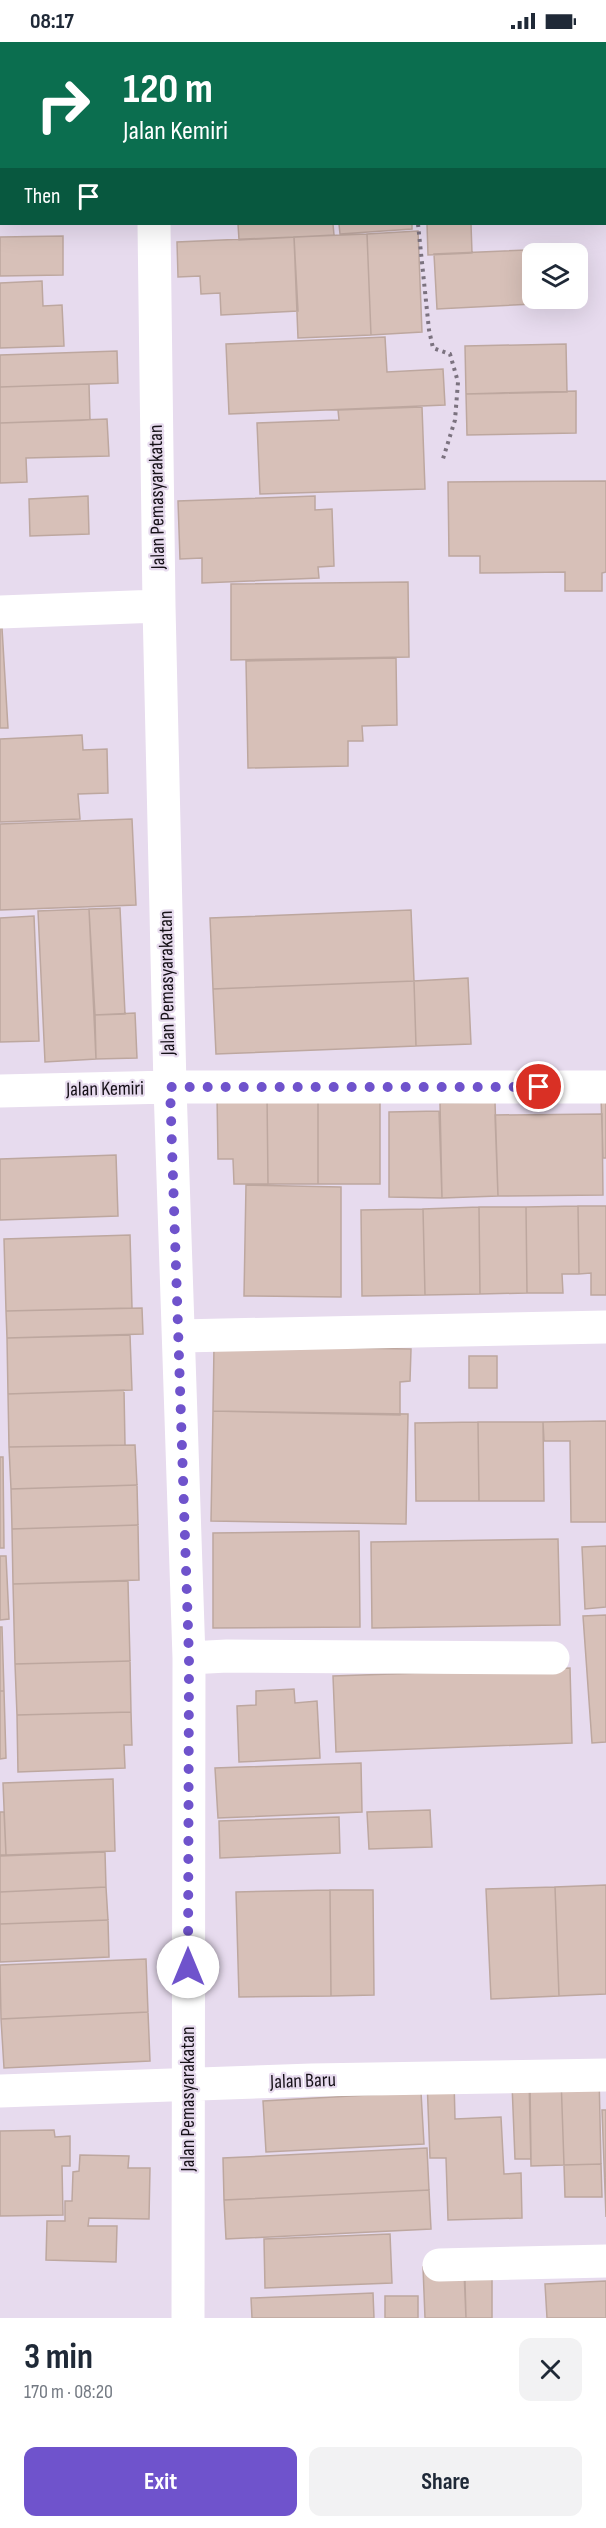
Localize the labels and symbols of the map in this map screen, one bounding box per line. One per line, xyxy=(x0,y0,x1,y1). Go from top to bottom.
street label: Jalan Pemasyarakatan xyxy=(144,424,170,571)
street label: Jalan Pemasyarakatan xyxy=(154,910,180,1057)
pin xyxy=(513,1061,564,1112)
street label: Jalan Kemiri xyxy=(65,1076,144,1102)
position arrow xyxy=(156,1935,220,1999)
street label: Jalan Pemasyarakatan xyxy=(176,2027,200,2172)
street label: Jalan Baru xyxy=(269,2068,336,2094)

